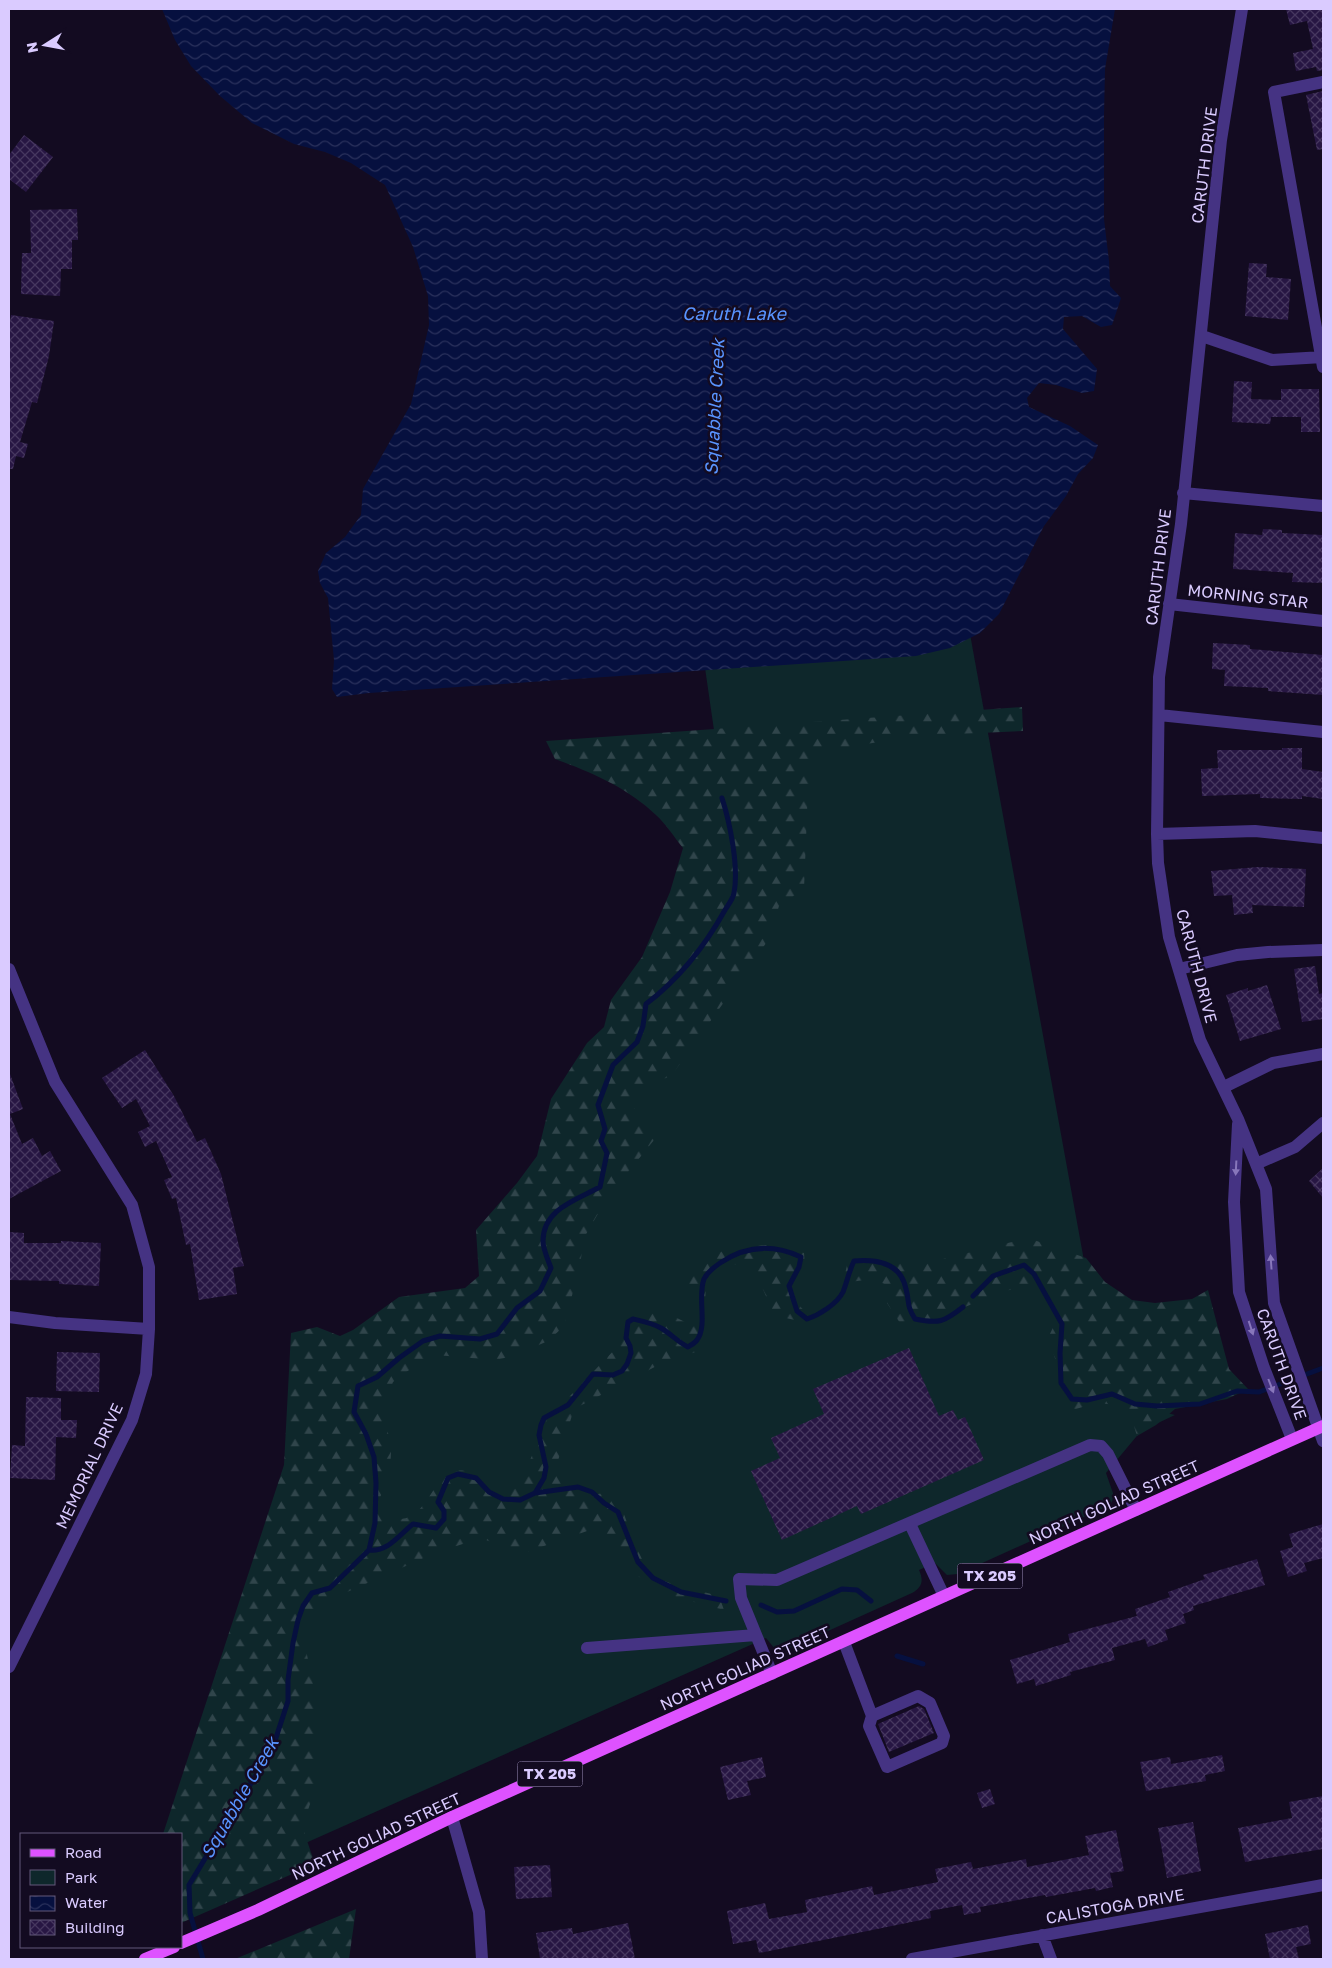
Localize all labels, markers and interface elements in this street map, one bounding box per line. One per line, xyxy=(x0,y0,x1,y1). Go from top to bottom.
north arrow xyxy=(20,20,70,70)
text: N xyxy=(22,41,41,54)
street label: CARUTH DRIVE xyxy=(1187,106,1221,224)
water label: Caruth Lake xyxy=(682,302,788,324)
water label: Squabble Creek xyxy=(699,336,729,476)
street label: CARUTH DRIVE xyxy=(1141,508,1175,626)
street label: MORNING STAR xyxy=(1187,580,1310,612)
street label: CARUTH DRIVE xyxy=(1172,907,1222,1025)
one-way arrow xyxy=(1231,1160,1239,1176)
one-way arrow xyxy=(1267,1254,1275,1270)
street label: CARUTH DRIVE xyxy=(1253,1305,1311,1423)
one-way arrow xyxy=(1248,1321,1255,1336)
one-way arrow xyxy=(1267,1379,1275,1394)
street label: MEMORIAL DRIVE xyxy=(51,1400,127,1532)
street label: NORTH GOLIAD STREET xyxy=(1026,1455,1202,1549)
road number: TX 205 xyxy=(958,1564,1022,1588)
street label: NORTH GOLIAD STREET xyxy=(657,1621,833,1715)
water label: Squabble Creek xyxy=(195,1731,284,1862)
road number: TX 205 xyxy=(518,1762,582,1786)
street label: NORTH GOLIAD STREET xyxy=(288,1788,464,1884)
legend xyxy=(20,1833,182,1948)
text: Road xyxy=(65,1843,102,1861)
text: Park xyxy=(65,1868,98,1886)
street label: CALISTOGA DRIVE xyxy=(1044,1884,1186,1928)
text: Water xyxy=(65,1893,108,1911)
text: Building xyxy=(65,1918,125,1936)

